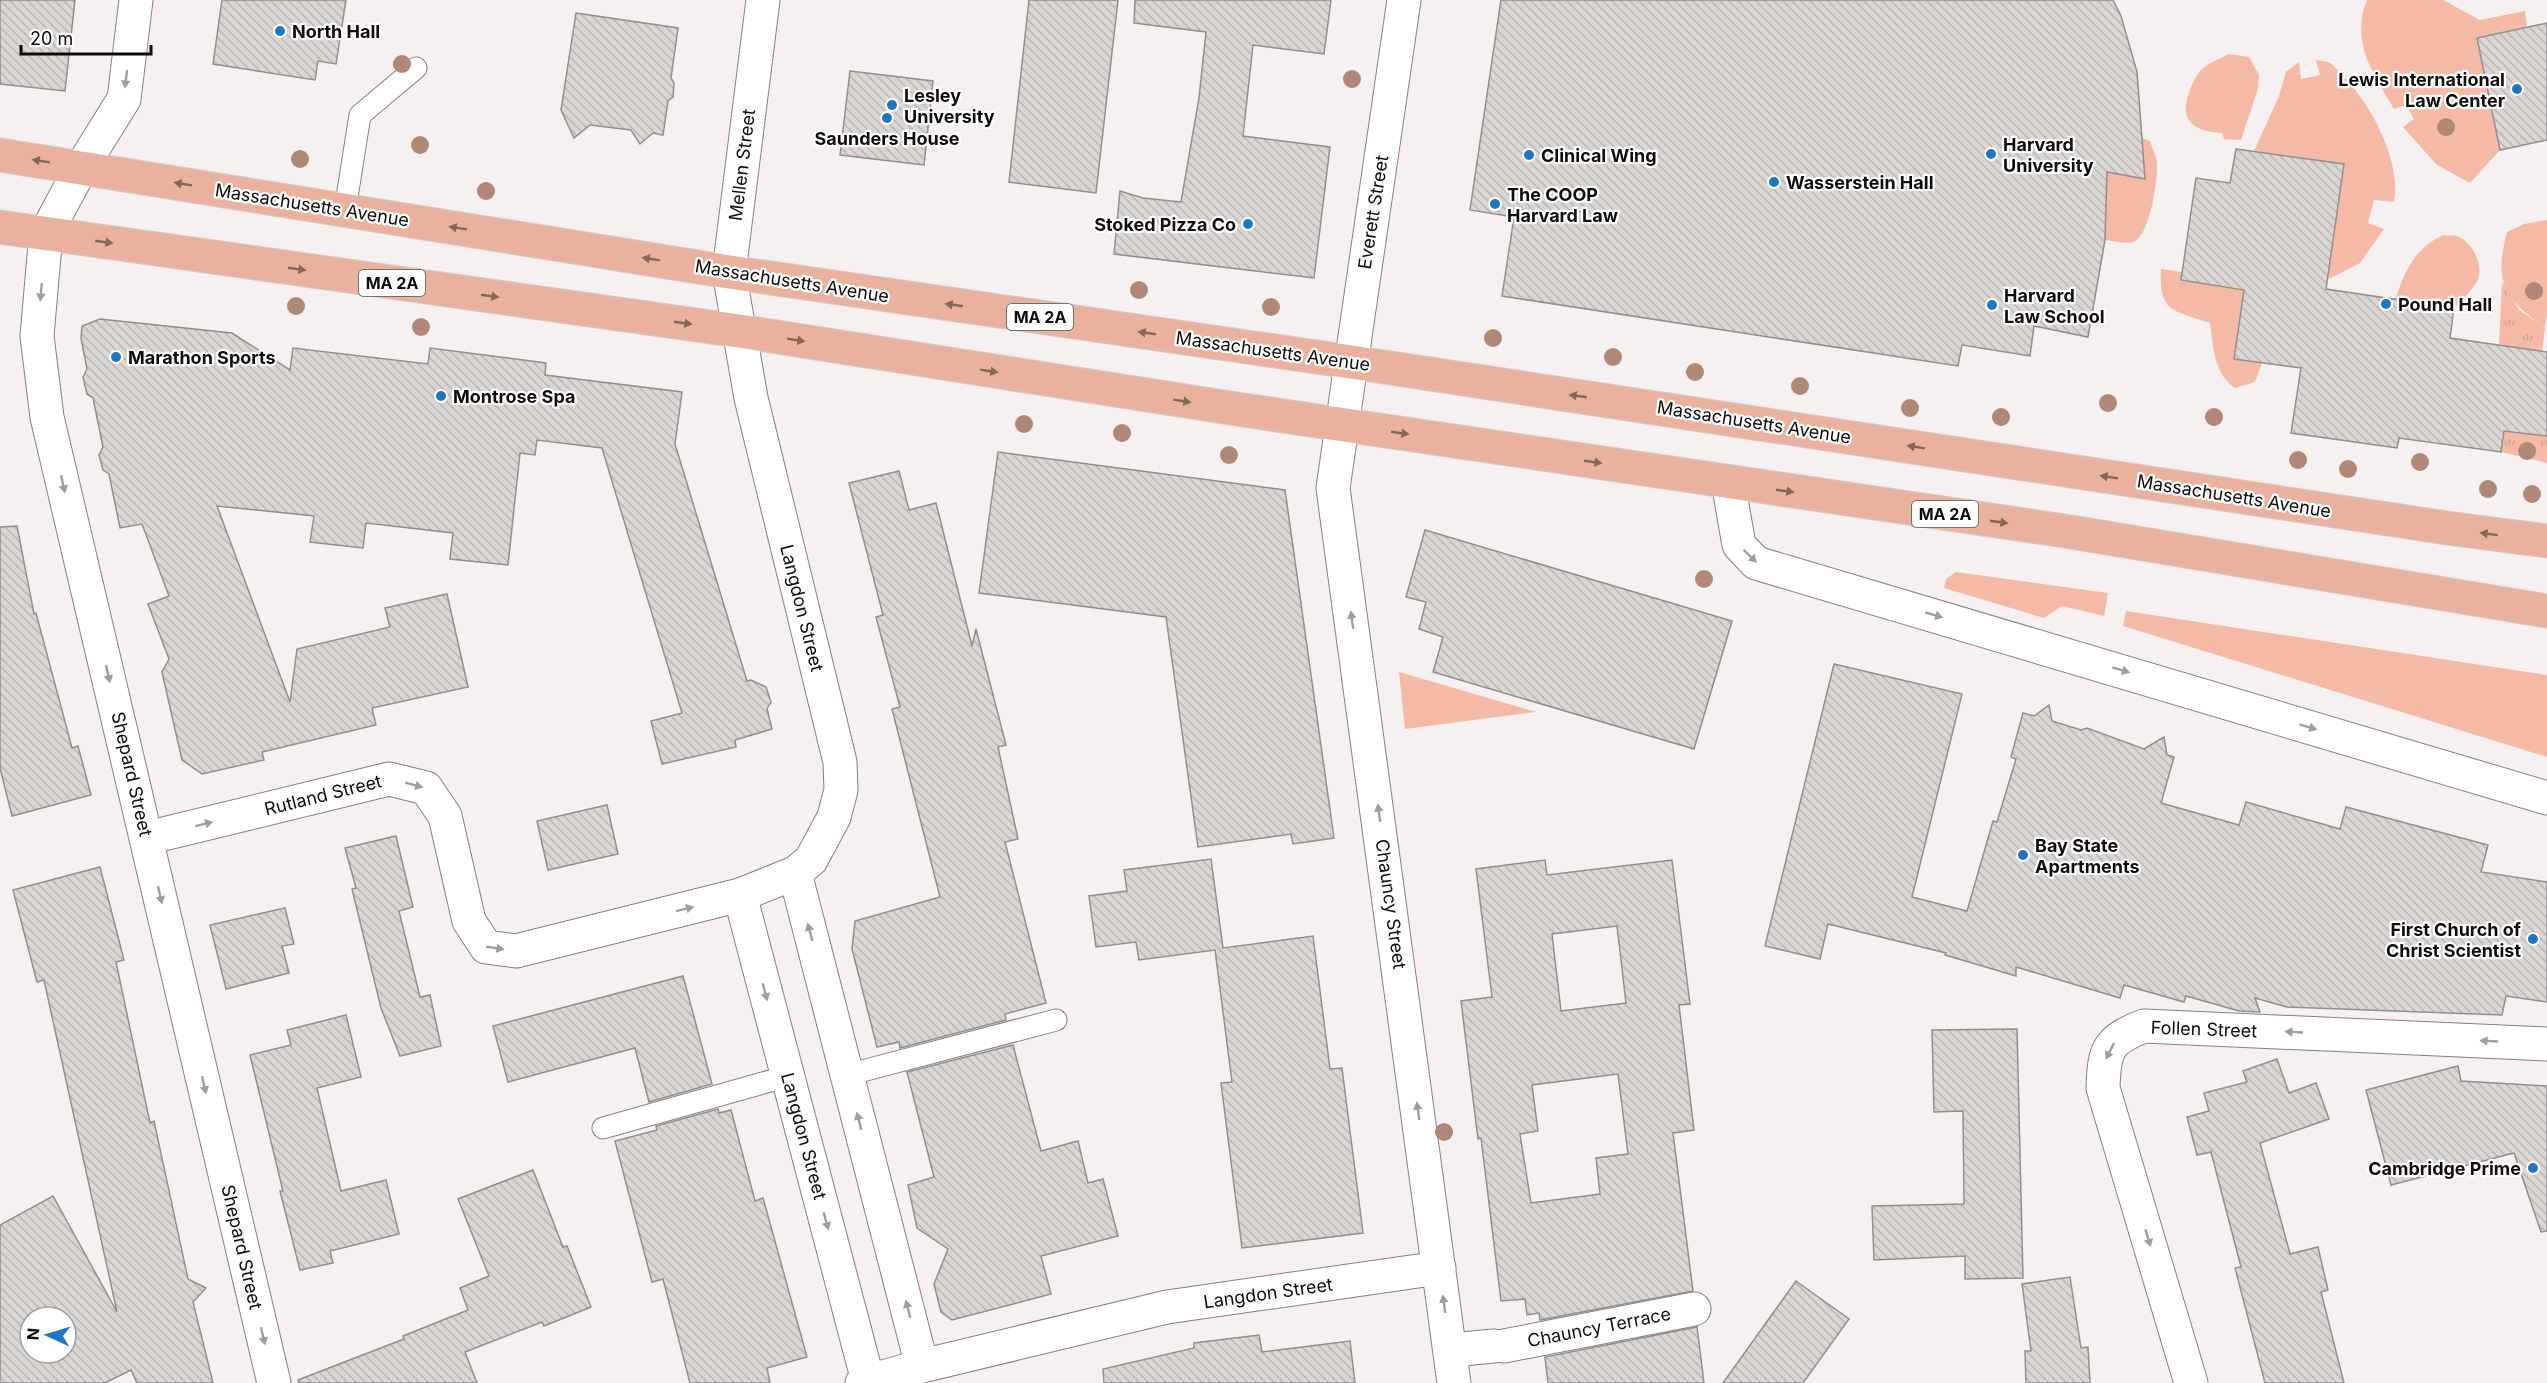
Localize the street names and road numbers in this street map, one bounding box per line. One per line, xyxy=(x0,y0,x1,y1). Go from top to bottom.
street label: Mellen Street xyxy=(725,108,759,222)
street label: Everett Street xyxy=(1354,153,1392,271)
street label: Massachusetts Avenue xyxy=(214,179,410,231)
street label: Massachusetts Avenue xyxy=(694,255,890,307)
road number: MA 2A xyxy=(359,270,425,296)
road number: MA 2A xyxy=(1007,304,1073,330)
street label: Massachusetts Avenue xyxy=(1174,327,1372,375)
street label: Massachusetts Avenue xyxy=(1656,396,1852,448)
street label: Massachusetts Avenue xyxy=(2136,470,2332,522)
road number: MA 2A xyxy=(1912,501,1978,527)
street label: Langdon Street xyxy=(776,542,828,674)
street label: Shepard Street xyxy=(107,710,157,839)
street label: Rutland Street xyxy=(262,770,384,820)
street label: Chauncy Street xyxy=(1371,838,1411,970)
street label: Follen Street xyxy=(2150,1017,2258,1041)
street label: Langdon Street xyxy=(777,1070,831,1202)
street label: Shepard Street xyxy=(217,1183,267,1312)
street label: Langdon Street xyxy=(1202,1274,1334,1312)
street label: Chauncy Terrace xyxy=(1525,1303,1673,1351)

